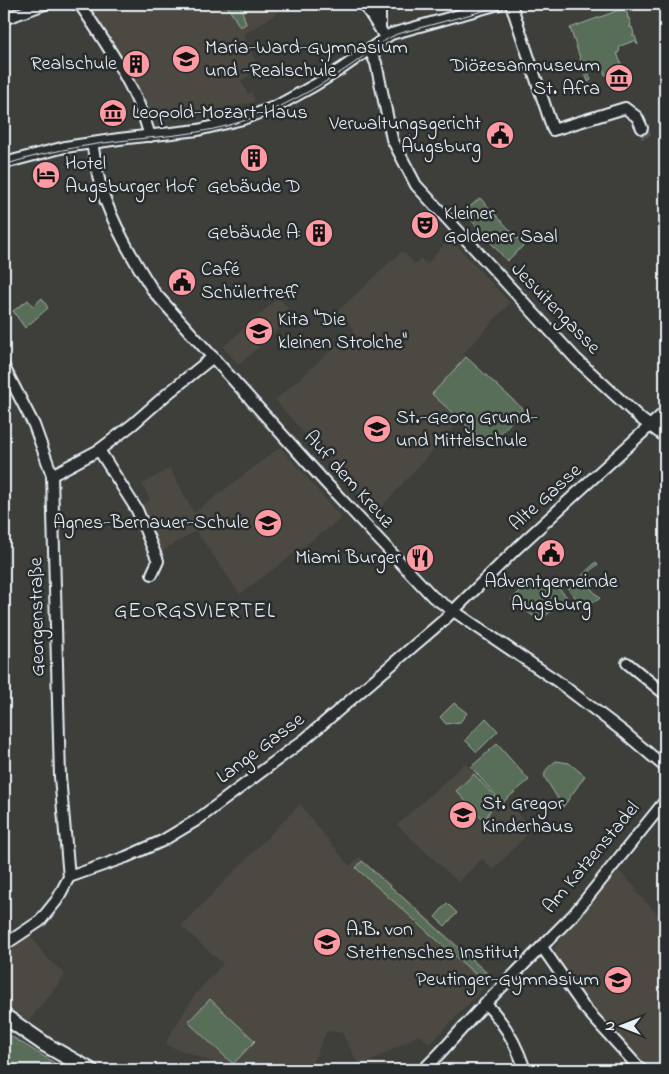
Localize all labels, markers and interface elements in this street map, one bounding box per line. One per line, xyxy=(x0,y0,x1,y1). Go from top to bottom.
place label: Maria-Ward-Gymnasium und -Realschule xyxy=(205,34,408,86)
school or university icon: Maria-Ward-Gymnasium und -Realschule xyxy=(171,44,201,74)
building icon: Realschule xyxy=(121,49,151,79)
place label: Realschule xyxy=(31,50,117,79)
place label: Diözesanmuseum St. Afra xyxy=(449,52,600,104)
museum icon: Diözesanmuseum St. Afra xyxy=(604,63,634,93)
museum icon: Leopold-Mozart-Haus xyxy=(98,98,128,128)
place label: Leopold-Mozart-Haus xyxy=(132,99,308,128)
place label: Verwaltungsgericht Augsburg xyxy=(328,110,481,163)
public building icon: Verwaltungsgericht Augsburg xyxy=(485,120,515,150)
building icon: Gebäude D xyxy=(239,143,269,173)
place label: Hotel Augsburger Hof xyxy=(65,150,197,203)
hotel icon: Hotel Augsburger Hof xyxy=(31,160,61,190)
place label: Gebäude D xyxy=(207,173,301,202)
place label: Kleiner Goldener Saal xyxy=(444,200,558,252)
theatre icon: Kleiner Goldener Saal xyxy=(410,210,440,240)
building icon: Gebäude A: xyxy=(304,218,334,248)
place label: Gebäude A: xyxy=(207,219,300,248)
place label: Café Schülertreff xyxy=(201,256,299,308)
street label: Jesuitengasse xyxy=(503,256,607,362)
public building icon: Café Schülertreff xyxy=(167,267,197,297)
place label: Kita "Die kleinen Strolche" xyxy=(278,306,408,358)
school or university icon: Kita "Die kleinen Strolche" xyxy=(244,316,274,346)
place label: St.-Georg Grund- und Mittelschule xyxy=(396,404,538,456)
school or university icon: St.-Georg Grund- und Mittelschule xyxy=(362,414,392,444)
street label: Auf dem Kreuz xyxy=(296,424,400,536)
street label: Alte Gasse xyxy=(503,457,589,539)
school or university icon: Agnes-Bernauer-Schule xyxy=(253,508,283,538)
place label: Agnes-Bernauer-Schule xyxy=(53,509,249,539)
public building icon: Adventgemeinde Augsburg xyxy=(536,538,566,568)
restaurant icon: Miami Burger xyxy=(405,543,435,573)
place label: Miami Burger xyxy=(295,544,402,574)
street label: Georgenstraße xyxy=(22,557,55,677)
place label: Adventgemeinde Augsburg xyxy=(484,568,618,621)
district label: GEORGSVIERTEL xyxy=(114,597,276,627)
street label: Lange Gasse xyxy=(211,706,312,793)
place label: St. Gregor Kinderhaus xyxy=(482,790,573,842)
street label: Am Katzenstadel xyxy=(536,796,648,920)
school or university icon: St. Gregor Kinderhaus xyxy=(448,800,478,830)
place label: A.B. von Stettensches Institut xyxy=(346,916,520,968)
school or university icon: A.B. von Stettensches Institut xyxy=(312,927,342,957)
school or university icon: Peutinger-Gymnasium xyxy=(603,965,633,995)
place label: Peutinger-Gymnasium xyxy=(416,966,599,996)
north arrow xyxy=(596,1002,646,1052)
text: N xyxy=(600,1021,621,1031)

